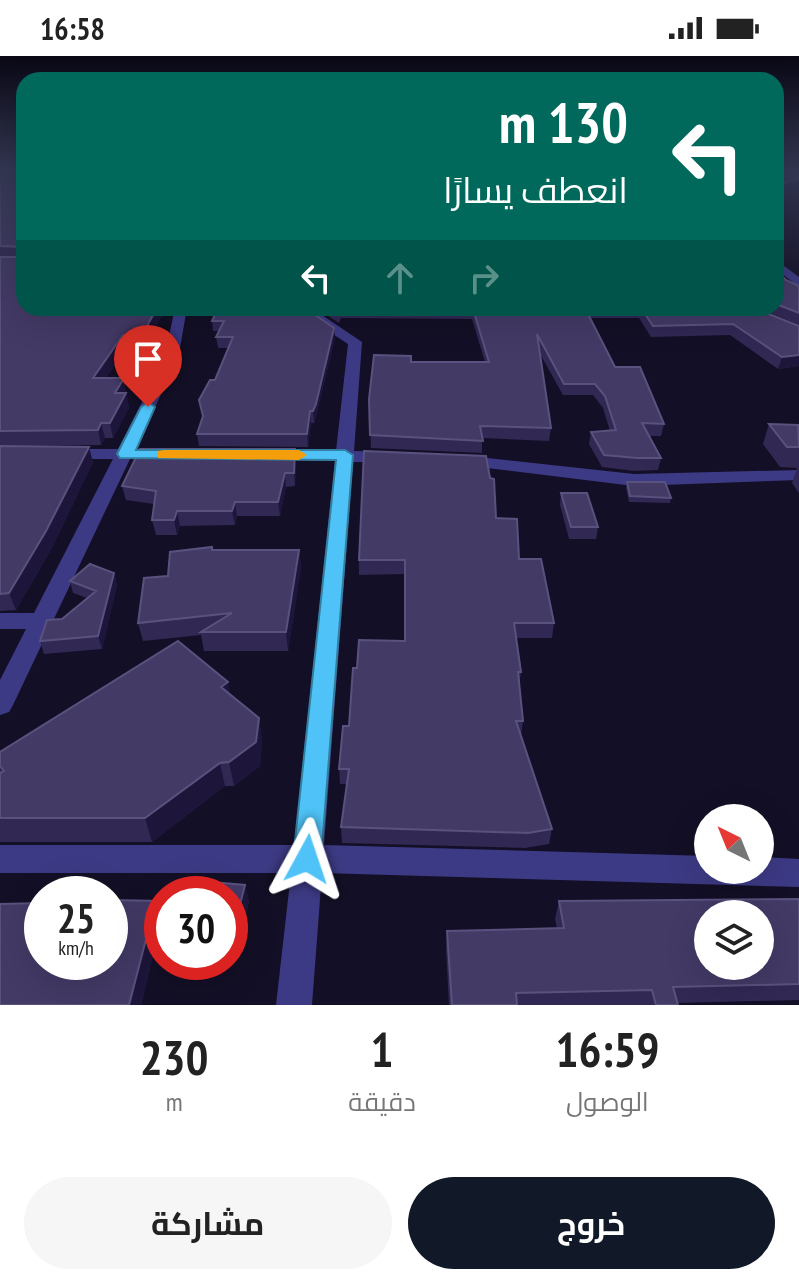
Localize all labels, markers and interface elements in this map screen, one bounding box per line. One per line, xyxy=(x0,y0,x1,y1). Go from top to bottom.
text: 16:58 xyxy=(40,9,105,48)
text: 130 m xyxy=(499,86,628,158)
icon: left xyxy=(656,104,760,208)
text: انعطف يسارًا xyxy=(443,166,628,213)
icon: left xyxy=(294,256,338,300)
icon: ahead xyxy=(378,256,422,300)
icon: right xyxy=(462,256,506,300)
pin xyxy=(114,325,182,407)
icon: arrive xyxy=(126,337,170,381)
north arrow xyxy=(694,804,774,884)
map controls xyxy=(694,804,774,980)
position arrow xyxy=(265,817,349,901)
speed limit sign: 30 xyxy=(144,876,248,980)
text: 25 xyxy=(57,892,95,944)
button: layers xyxy=(694,900,774,980)
text: km/h xyxy=(58,935,94,961)
text: 1 xyxy=(371,1018,393,1080)
text: 16:59 xyxy=(556,1018,659,1080)
text: 230 xyxy=(140,1026,209,1088)
text: m xyxy=(166,1085,183,1118)
text: دقيقة xyxy=(348,1085,416,1118)
text: الوصول xyxy=(566,1085,649,1118)
button: مشاركة xyxy=(24,1177,392,1269)
button: خروج xyxy=(408,1177,775,1269)

